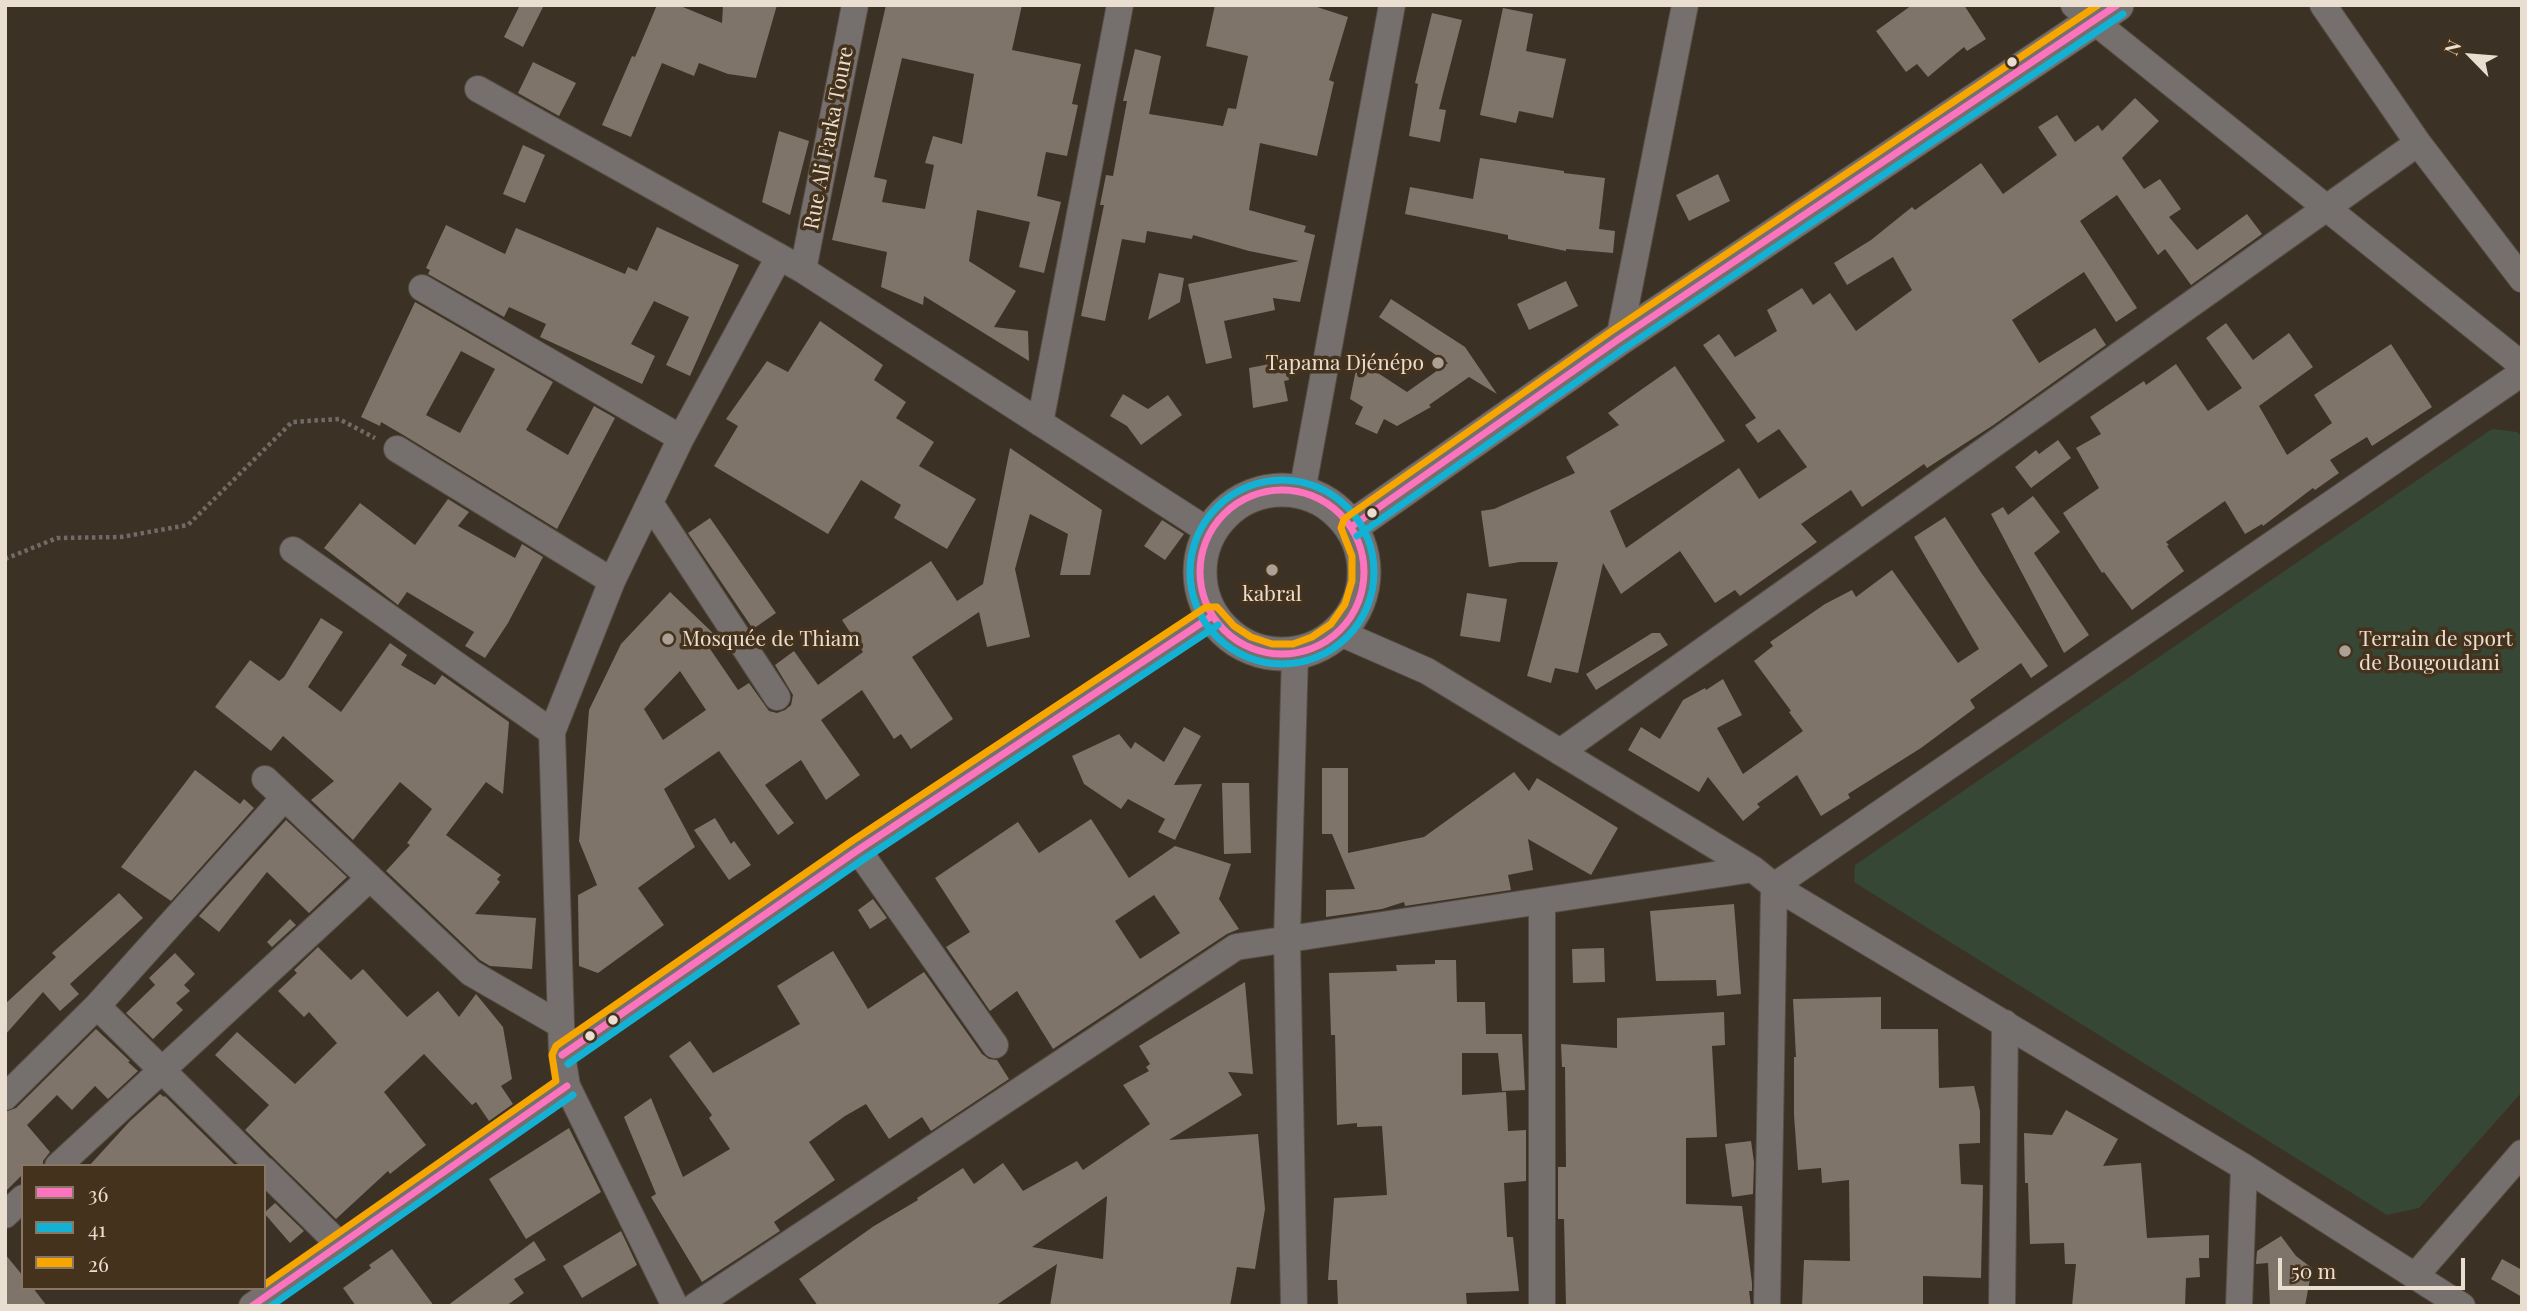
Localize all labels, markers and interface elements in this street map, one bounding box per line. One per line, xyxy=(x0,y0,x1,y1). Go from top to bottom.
north arrow xyxy=(2436,21,2506,91)
text: N xyxy=(2437,35,2467,59)
street label: Rue Ali Farka Toure xyxy=(799,44,859,232)
unlabelled marker xyxy=(2005,55,2019,69)
place label: Tapama Djénépo xyxy=(1266,350,1424,376)
marker: Tapama Djénépo xyxy=(1430,355,1446,371)
unlabelled marker xyxy=(1365,506,1379,520)
marker: kabral xyxy=(1264,562,1280,578)
place label: kabral xyxy=(1242,581,1302,607)
place label: Mosquée de Thiam xyxy=(682,626,860,652)
place label: Terrain de sport de Bougoudani xyxy=(2359,626,2513,676)
marker: Mosquée de Thiam xyxy=(660,631,676,647)
marker: Terrain de sport de Bougoudani xyxy=(2337,643,2353,659)
unlabelled marker xyxy=(606,1013,620,1027)
unlabelled marker xyxy=(583,1029,597,1043)
legend xyxy=(21,1164,266,1290)
text: 36 xyxy=(88,1179,108,1207)
text: 41 xyxy=(88,1214,106,1242)
scale bar xyxy=(2282,1244,2469,1288)
text: 26 xyxy=(88,1249,109,1277)
text: 50 m xyxy=(2291,1256,2336,1284)

